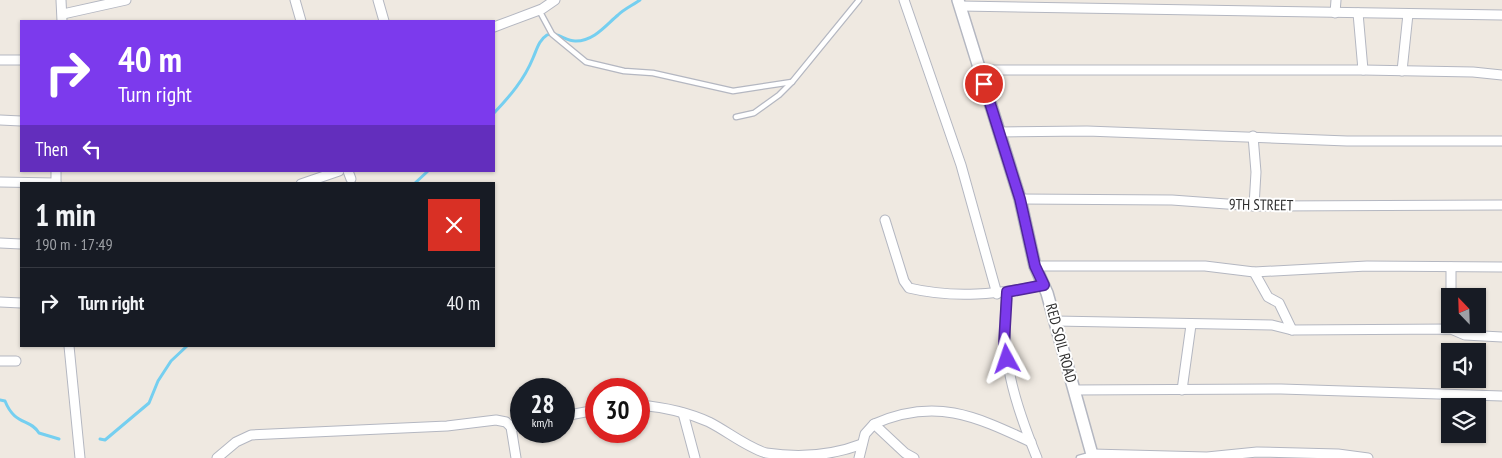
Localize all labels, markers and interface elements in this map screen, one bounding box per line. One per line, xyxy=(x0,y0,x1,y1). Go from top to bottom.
text: 40 m xyxy=(118,36,182,82)
icon: right xyxy=(35,40,100,105)
pin xyxy=(963,63,1005,105)
icon: arrive xyxy=(970,70,998,98)
text: Turn right xyxy=(118,80,192,108)
icon: left xyxy=(78,135,106,163)
text: Then xyxy=(35,137,68,161)
street label: 9TH STREET xyxy=(1229,194,1294,215)
text: 1 min xyxy=(35,195,96,234)
button: close xyxy=(428,199,480,251)
text: 190 m · 17:49 xyxy=(35,234,113,254)
north arrow xyxy=(1441,288,1486,332)
map controls xyxy=(1441,288,1486,443)
icon: right xyxy=(35,289,63,317)
text: Turn right xyxy=(78,291,144,315)
text: 40 m xyxy=(447,291,480,315)
street label: RED SOIL ROAD xyxy=(1042,301,1081,385)
position arrow xyxy=(980,332,1032,384)
button: sound xyxy=(1441,343,1486,388)
speed limit sign: 30 xyxy=(585,378,650,443)
text: 28 xyxy=(531,388,554,420)
button: layers xyxy=(1441,398,1486,443)
text: km/h xyxy=(532,415,553,430)

